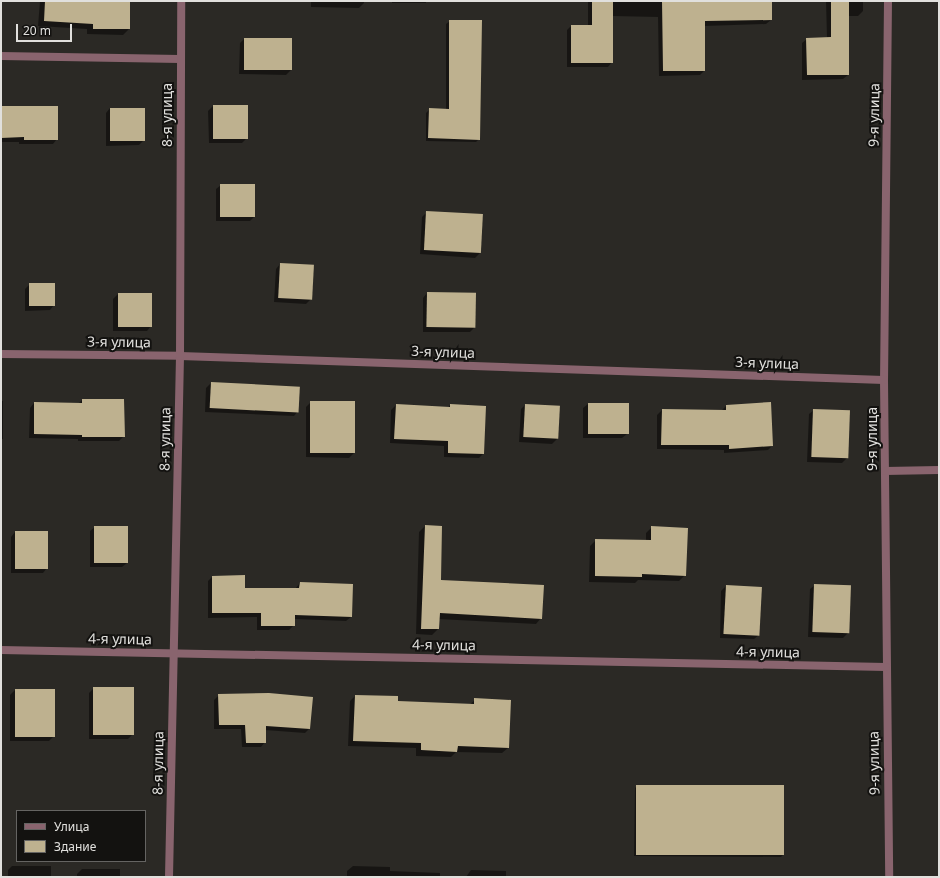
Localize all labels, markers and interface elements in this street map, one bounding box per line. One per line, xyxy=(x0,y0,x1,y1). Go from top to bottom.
scale bar xyxy=(18,16,74,42)
text: 20 m xyxy=(23,22,51,39)
street label: 8-я улица xyxy=(159,83,175,147)
street label: 9-я улица xyxy=(865,83,883,147)
street label: 3-я улица xyxy=(87,333,151,351)
street label: 3-я улица xyxy=(411,342,475,362)
street label: 3-я улица xyxy=(735,353,799,373)
street label: 8-я улица xyxy=(156,407,174,471)
street label: 9-я улица xyxy=(864,407,880,471)
street label: 4-я улица xyxy=(88,630,152,648)
street label: 4-я улица xyxy=(412,636,476,654)
street label: 4-я улица xyxy=(736,643,800,661)
street label: 8-я улица xyxy=(149,731,167,795)
street label: 9-я улица xyxy=(865,731,883,795)
legend xyxy=(16,810,146,862)
text: Улица xyxy=(54,818,89,835)
text: Здание xyxy=(54,838,96,855)

